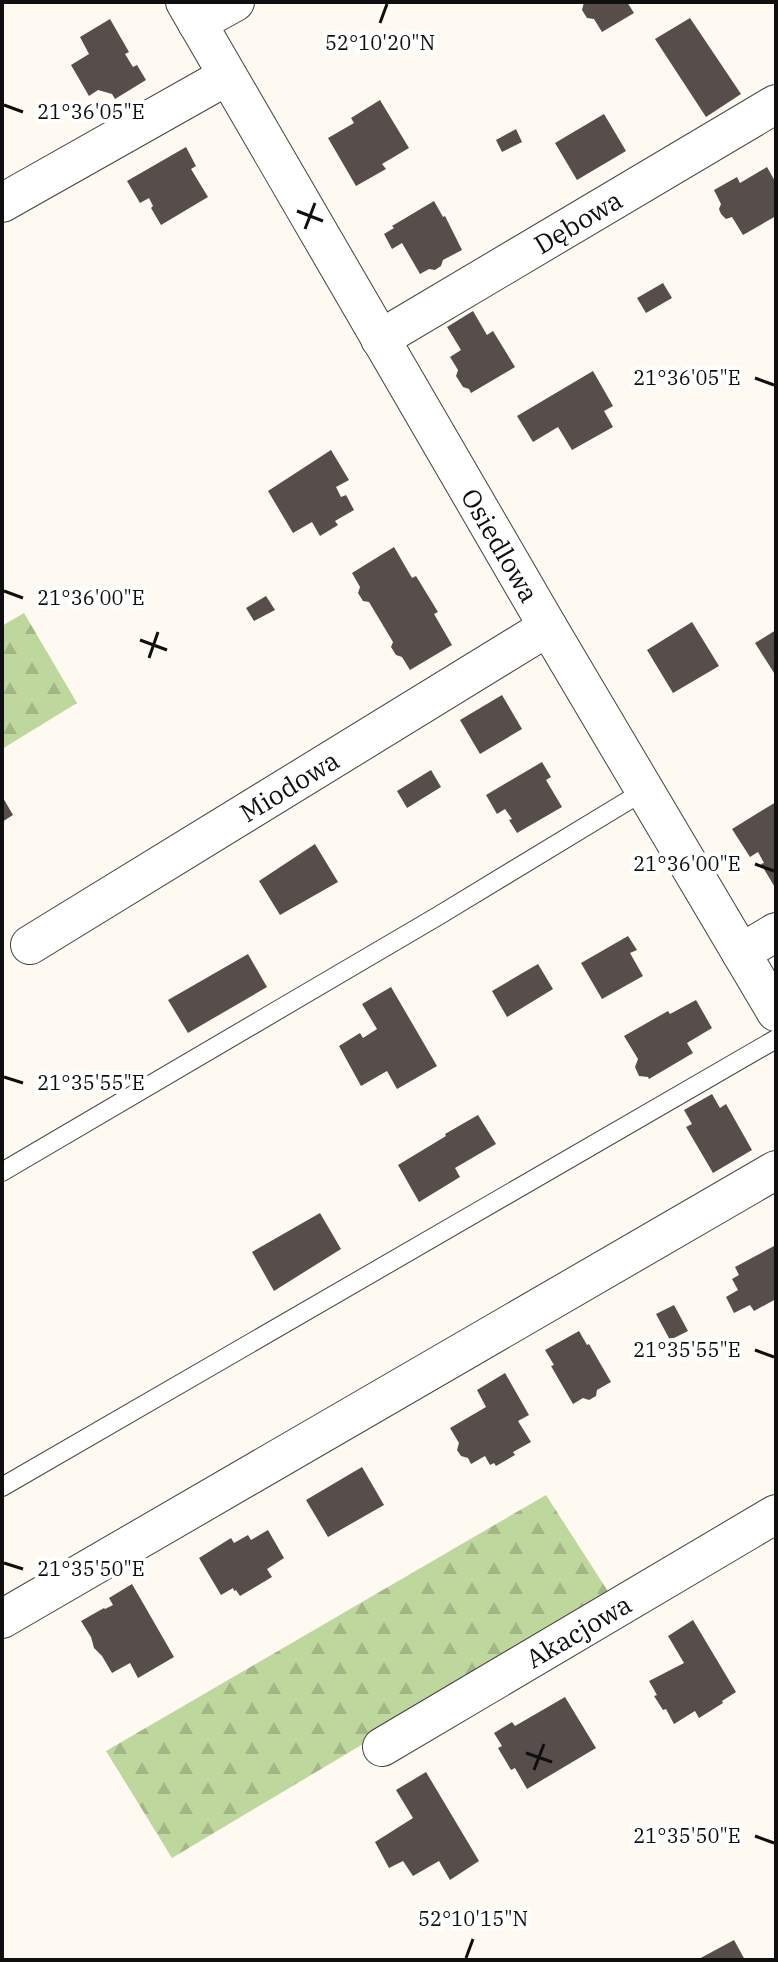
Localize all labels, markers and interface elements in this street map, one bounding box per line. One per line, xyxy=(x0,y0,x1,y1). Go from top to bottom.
text: 52°10'20"N xyxy=(325,29,435,56)
text: 21°36'05"E xyxy=(37,98,145,125)
street label: Dębowa xyxy=(527,182,628,261)
text: 21°36'05"E xyxy=(633,364,741,391)
street label: Osiedlowa xyxy=(454,482,547,608)
text: 21°36'00"E xyxy=(37,584,145,611)
street label: Miodowa xyxy=(233,743,345,829)
text: 21°36'00"E xyxy=(633,850,741,877)
text: 21°35'55"E xyxy=(37,1069,145,1096)
text: 21°35'55"E xyxy=(633,1336,741,1363)
text: 21°35'50"E xyxy=(37,1555,145,1582)
street label: Akacjowa xyxy=(519,1587,637,1675)
text: 21°35'50"E xyxy=(633,1822,741,1849)
text: 52°10'15"N xyxy=(418,1905,528,1932)

